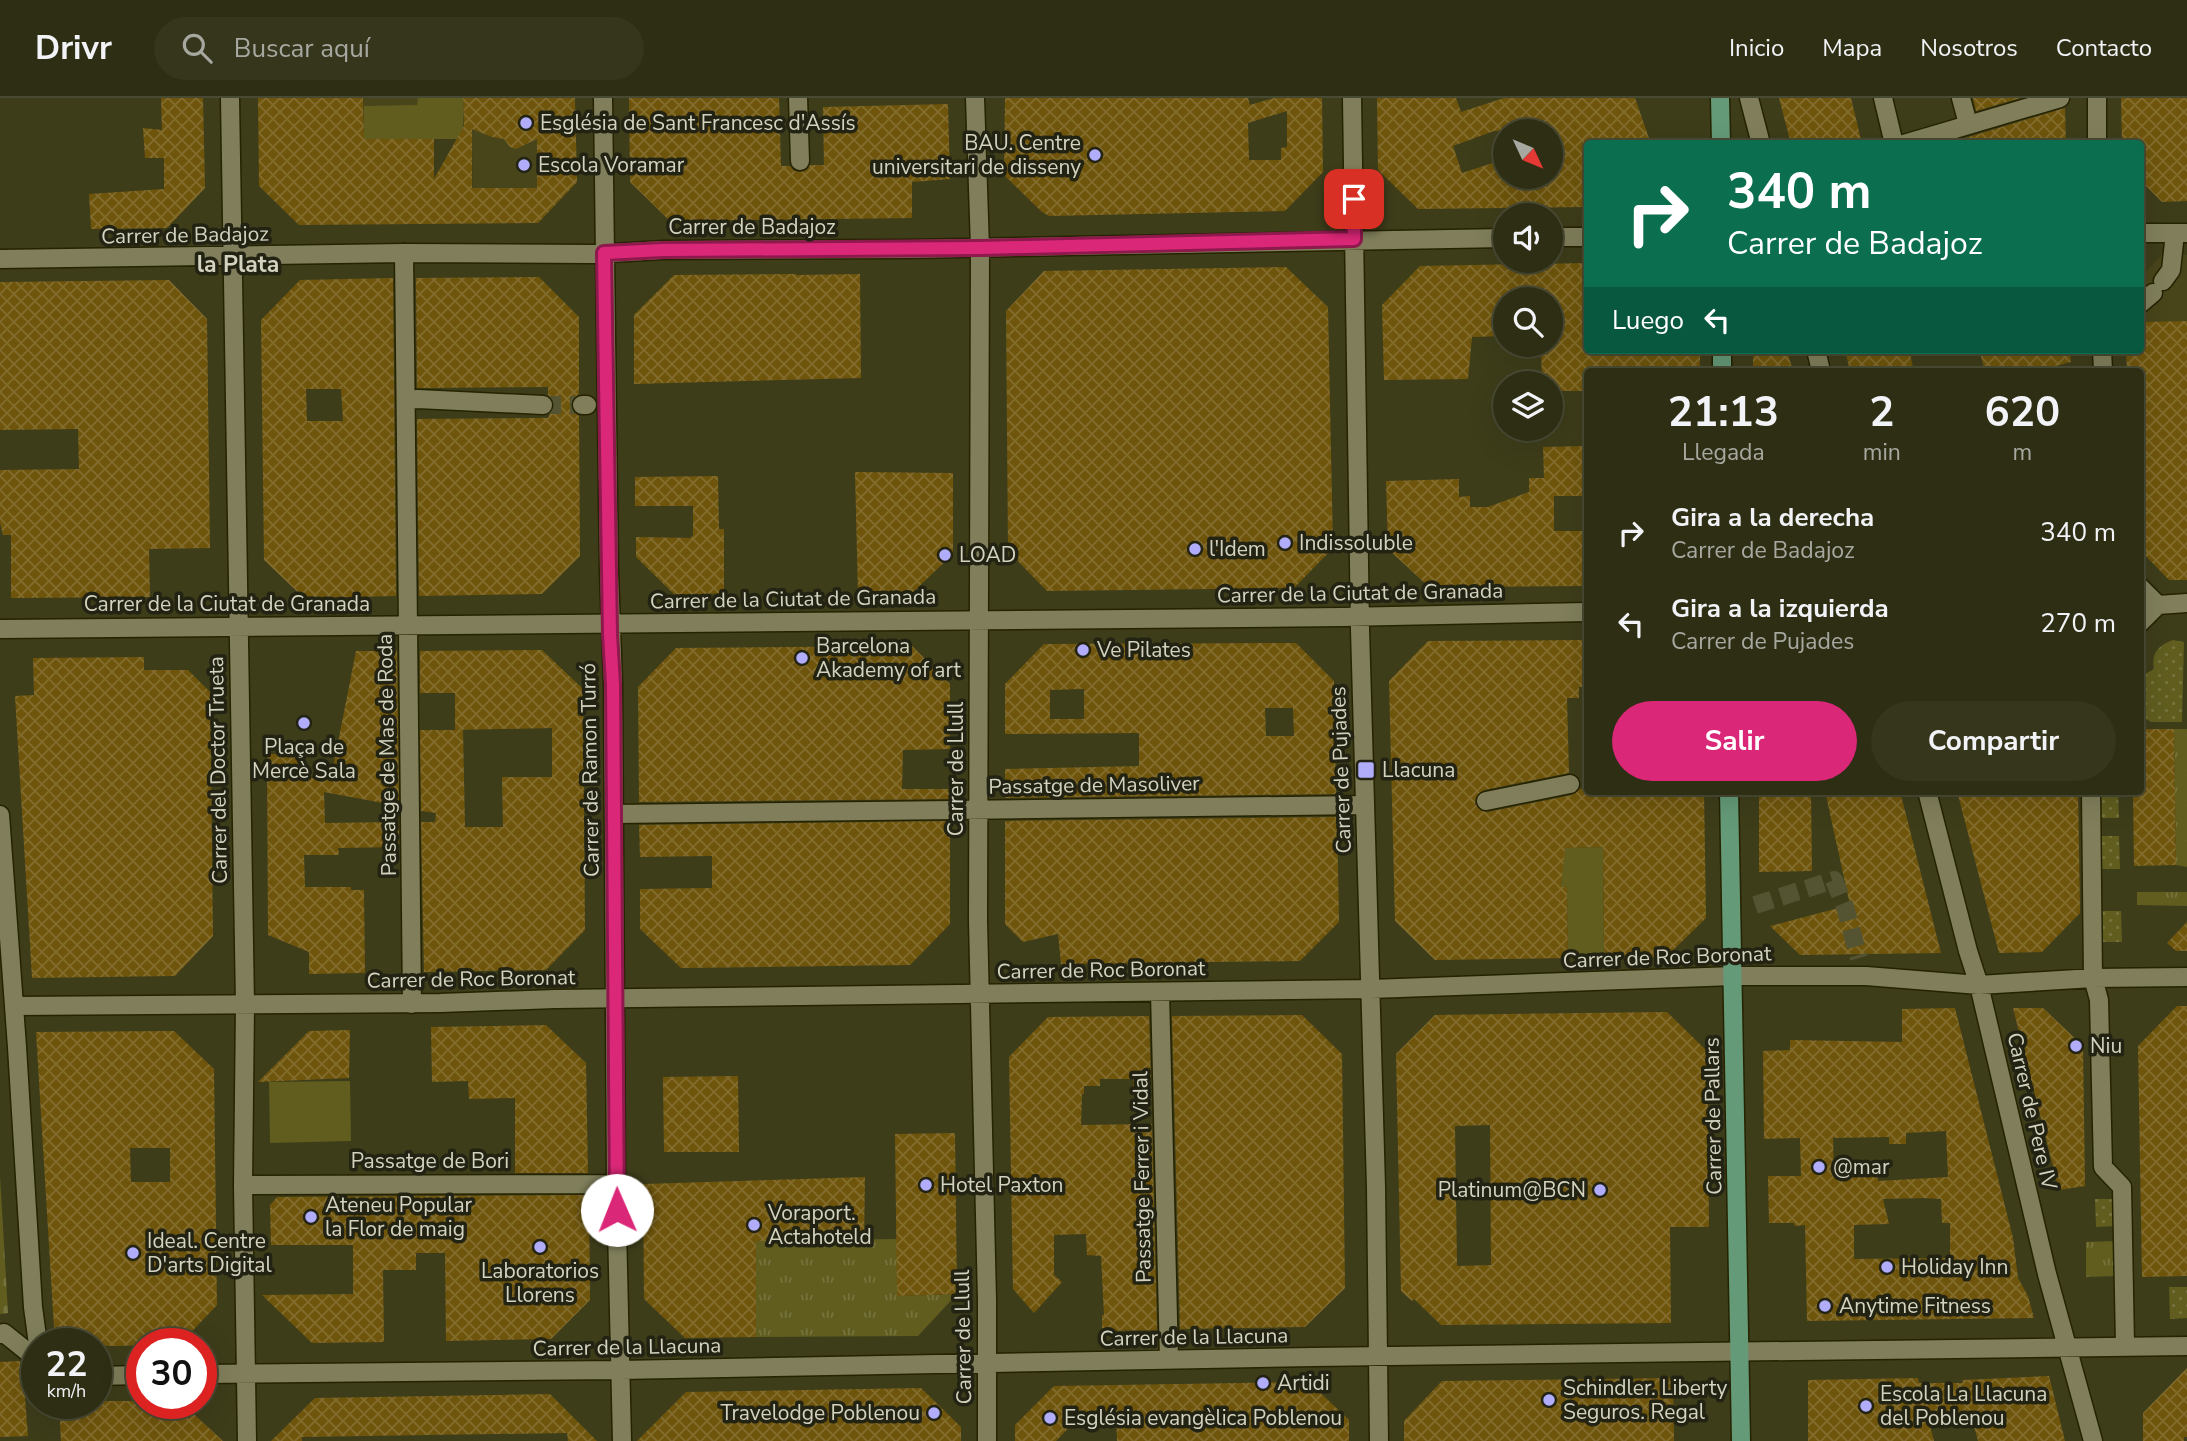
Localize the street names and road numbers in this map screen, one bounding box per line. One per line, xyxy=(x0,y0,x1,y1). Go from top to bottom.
street label: Carrer de Badajoz xyxy=(668,213,836,241)
street label: Carrer de Badajoz xyxy=(101,220,269,250)
street label: Carrer de la Ciutat de Granada xyxy=(1217,577,1503,609)
street label: Carrer de la Ciutat de Granada xyxy=(650,583,936,615)
street label: Carrer de la Ciutat de Granada xyxy=(84,590,370,618)
street label: Passatge de Mas de Roda xyxy=(371,634,403,876)
street label: Carrer del Doctor Trueta xyxy=(202,656,234,884)
street label: Carrer de Ramon Turró xyxy=(574,663,606,877)
street label: Carrer de Pujades xyxy=(1324,686,1358,854)
street label: Carrer de Llull xyxy=(942,701,970,836)
street label: Passatge de Masoliver xyxy=(988,769,1200,801)
street label: Carrer de Roc Boronat xyxy=(1562,939,1772,975)
street label: Carrer de Roc Boronat xyxy=(996,954,1206,986)
street label: Carrer de Roc Boronat xyxy=(366,963,576,995)
street label: Carrer de Pere IV xyxy=(2000,1030,2064,1193)
street label: Carrer de Pallars xyxy=(1698,1037,1728,1195)
street label: Passatge Ferrer i Vidal xyxy=(1126,1070,1158,1283)
street label: Passatge de Bori xyxy=(351,1147,509,1175)
street label: Carrer de Llull xyxy=(948,1269,978,1405)
street label: Carrer de la Llacuna xyxy=(1099,1321,1289,1353)
street label: Carrer de la Llacuna xyxy=(532,1331,722,1363)

